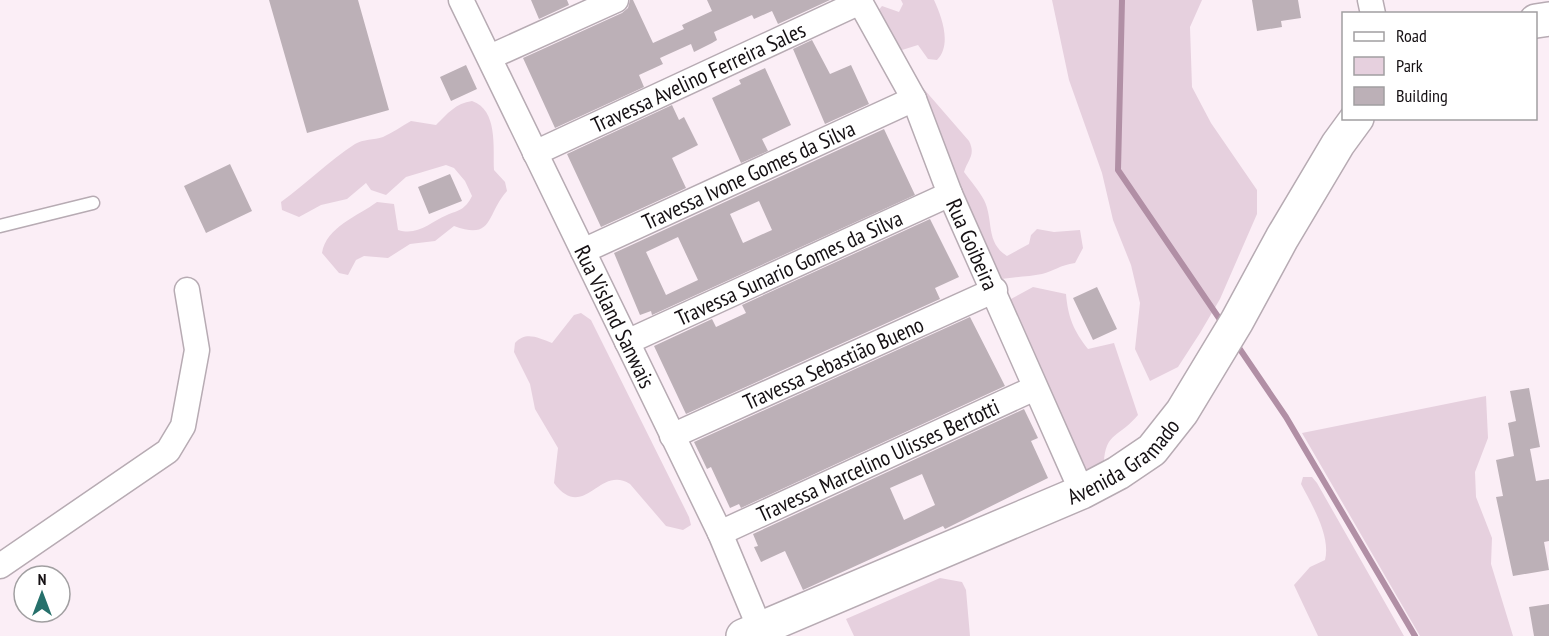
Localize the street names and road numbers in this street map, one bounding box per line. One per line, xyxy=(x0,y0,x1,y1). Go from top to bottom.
street label: Travessa Avelino Ferreira Sales xyxy=(587,15,810,139)
street label: Travessa Ivone Gomes da Silva xyxy=(638,114,859,236)
street label: Rua Goibeira xyxy=(940,194,1005,294)
street label: Travessa Sunario Gomes da Silva xyxy=(671,204,907,332)
street label: Rua Visland Sanwais xyxy=(568,241,661,393)
street label: Travessa Sebastião Bueno xyxy=(739,310,928,416)
street label: Travessa Marcelino Ulisses Bertotti xyxy=(752,392,1004,528)
street label: Avenida Gramado xyxy=(1063,413,1185,511)

